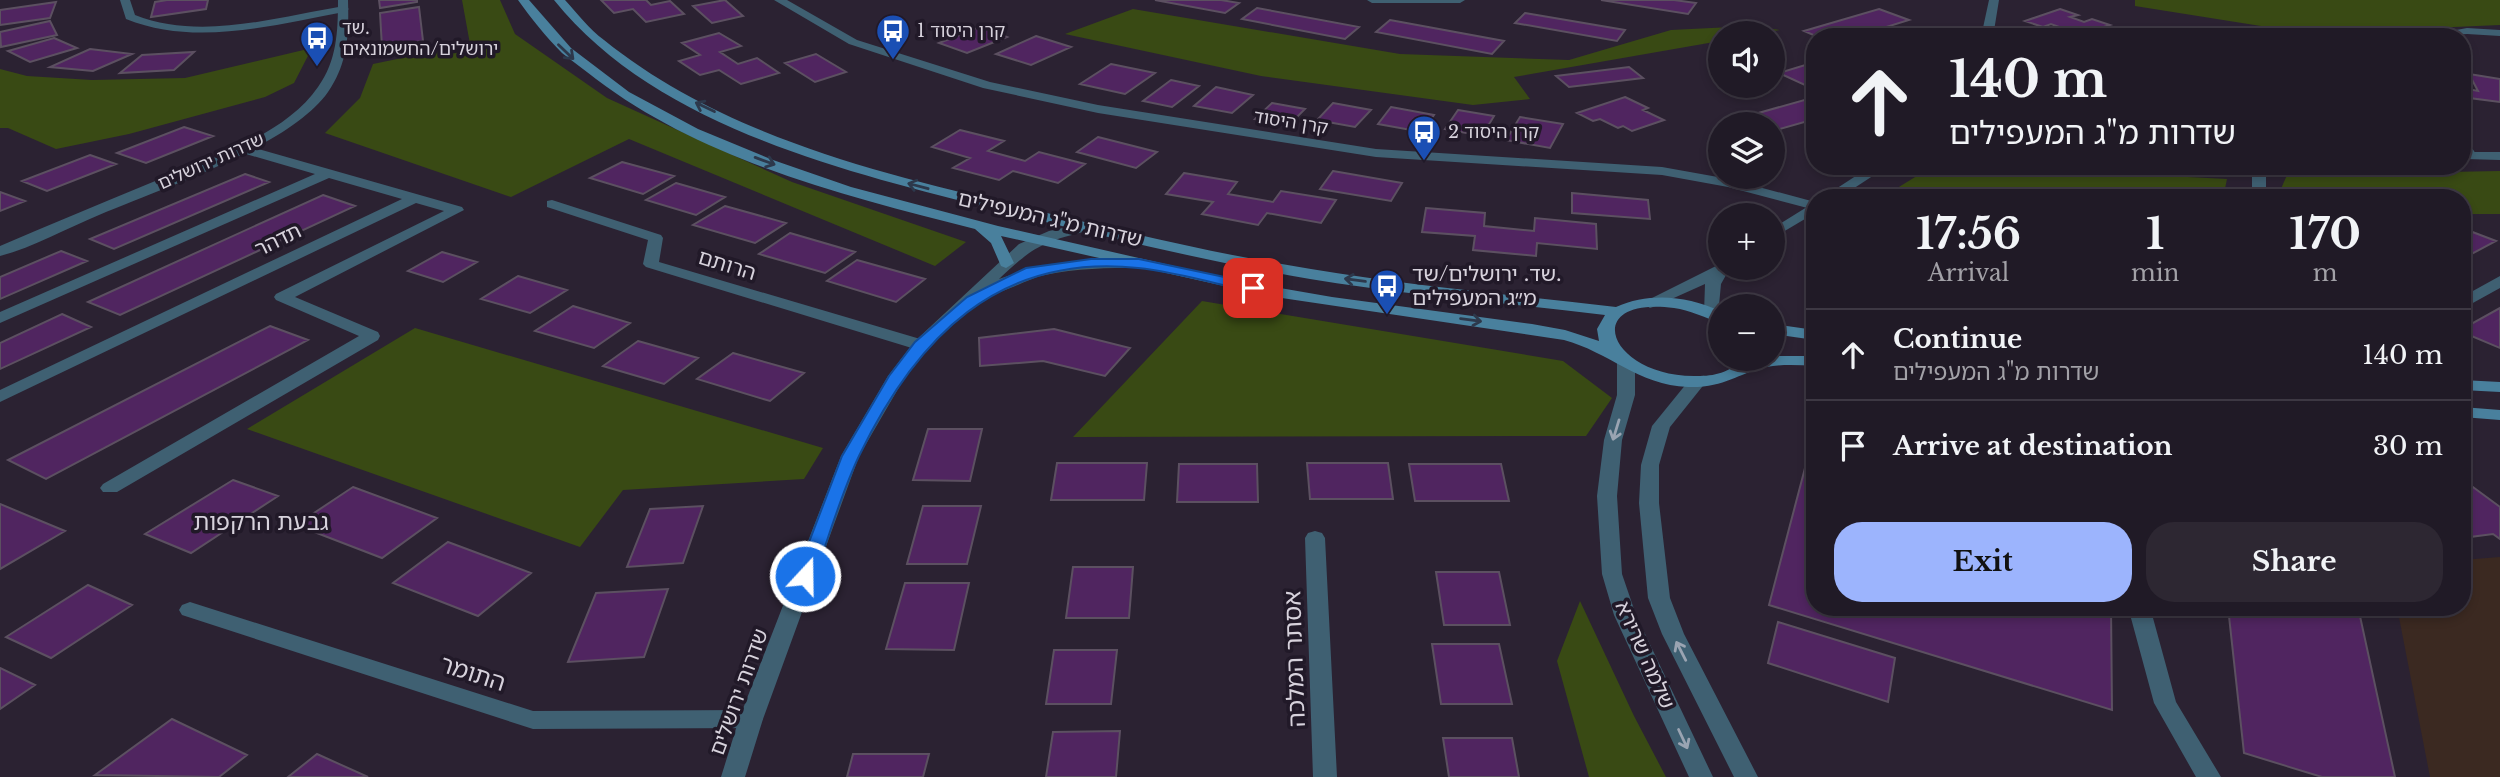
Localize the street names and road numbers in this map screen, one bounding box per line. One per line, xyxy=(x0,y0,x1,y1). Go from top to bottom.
street label: קרן היסוד xyxy=(1252,105,1330,139)
street label: שדרות ירושלים xyxy=(154,128,268,194)
street label: שדרות מ"ג המעפילים xyxy=(955,185,1145,253)
street label: תדהר xyxy=(250,218,306,262)
street label: הרותם xyxy=(695,244,759,286)
street label: אסתר המלכה xyxy=(1277,590,1311,728)
street label: שלמה שרירא xyxy=(1610,597,1680,713)
street label: שדרות ירושלים xyxy=(704,625,774,759)
street label: התומר xyxy=(437,649,509,697)

